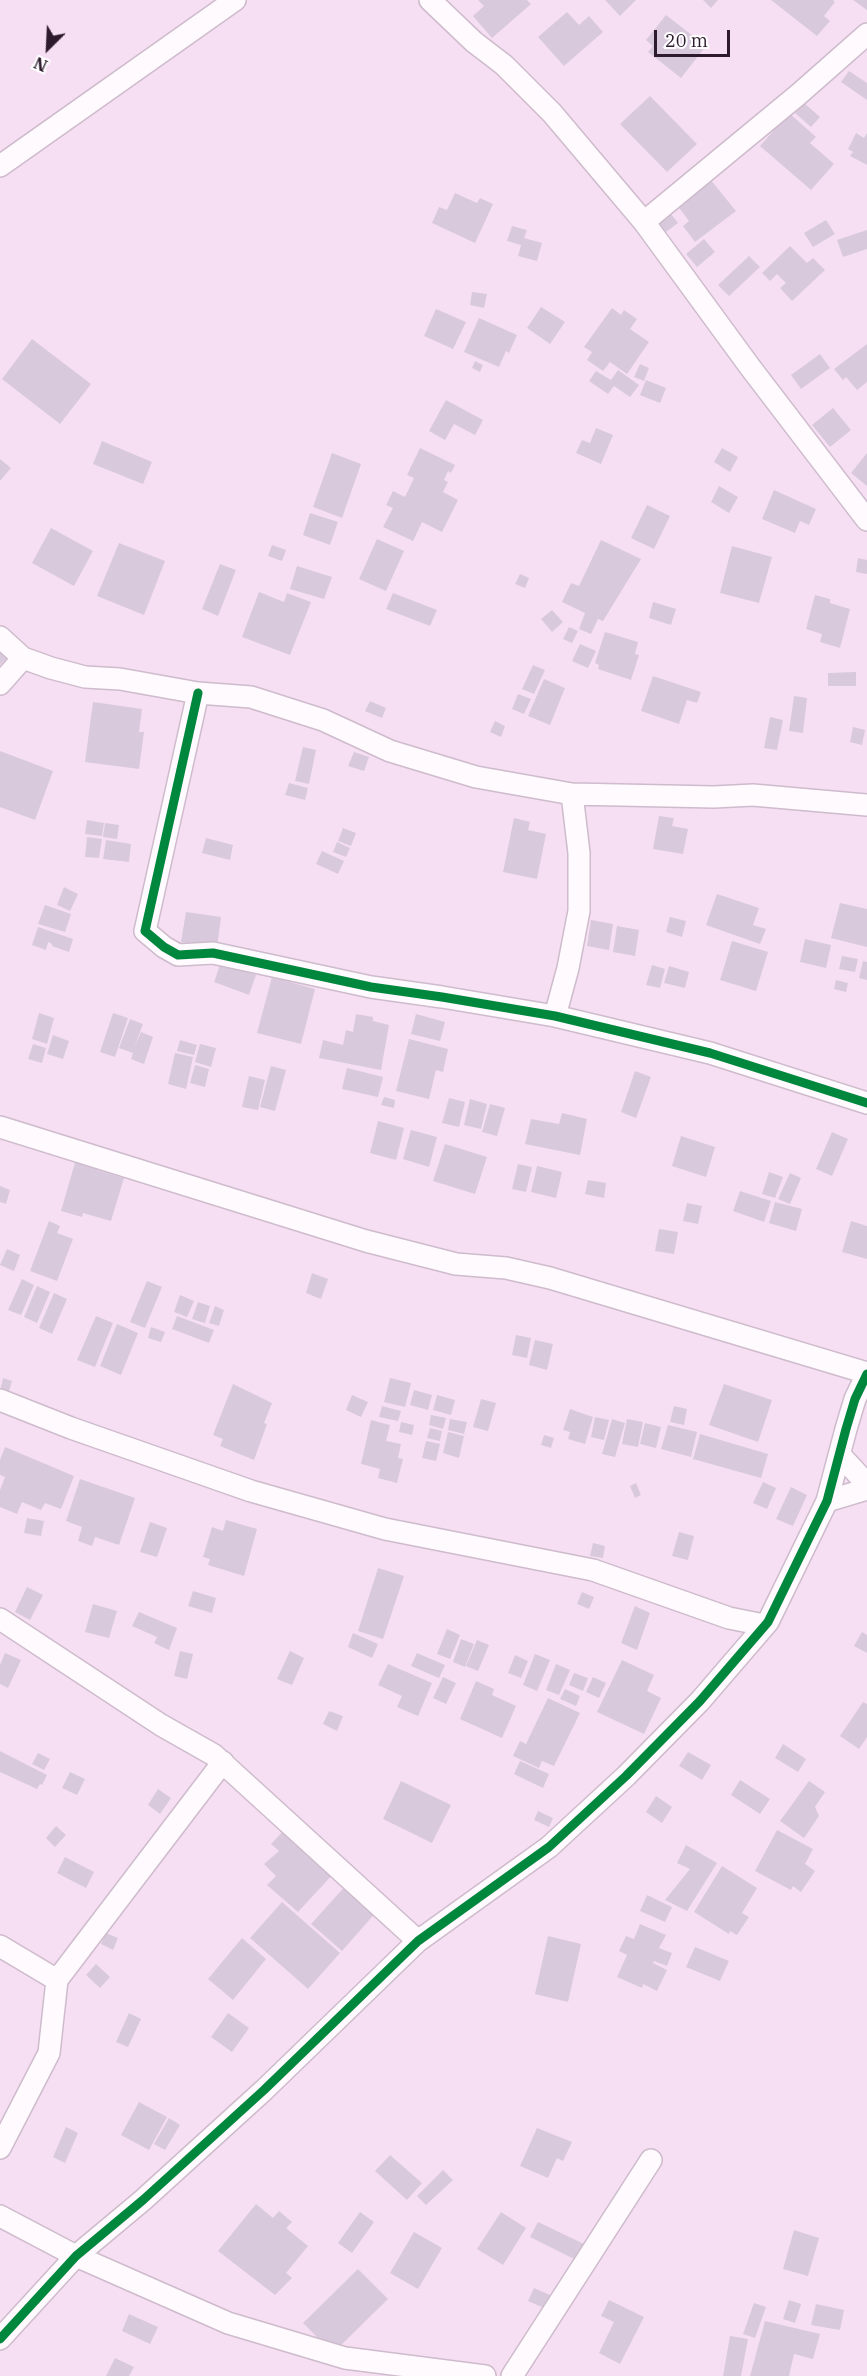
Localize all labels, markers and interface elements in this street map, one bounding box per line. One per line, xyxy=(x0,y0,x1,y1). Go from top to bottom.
north arrow xyxy=(18,18,78,78)
scale bar xyxy=(657,18,734,56)
text: 20 m xyxy=(665,29,708,52)
text: N xyxy=(31,53,51,76)

